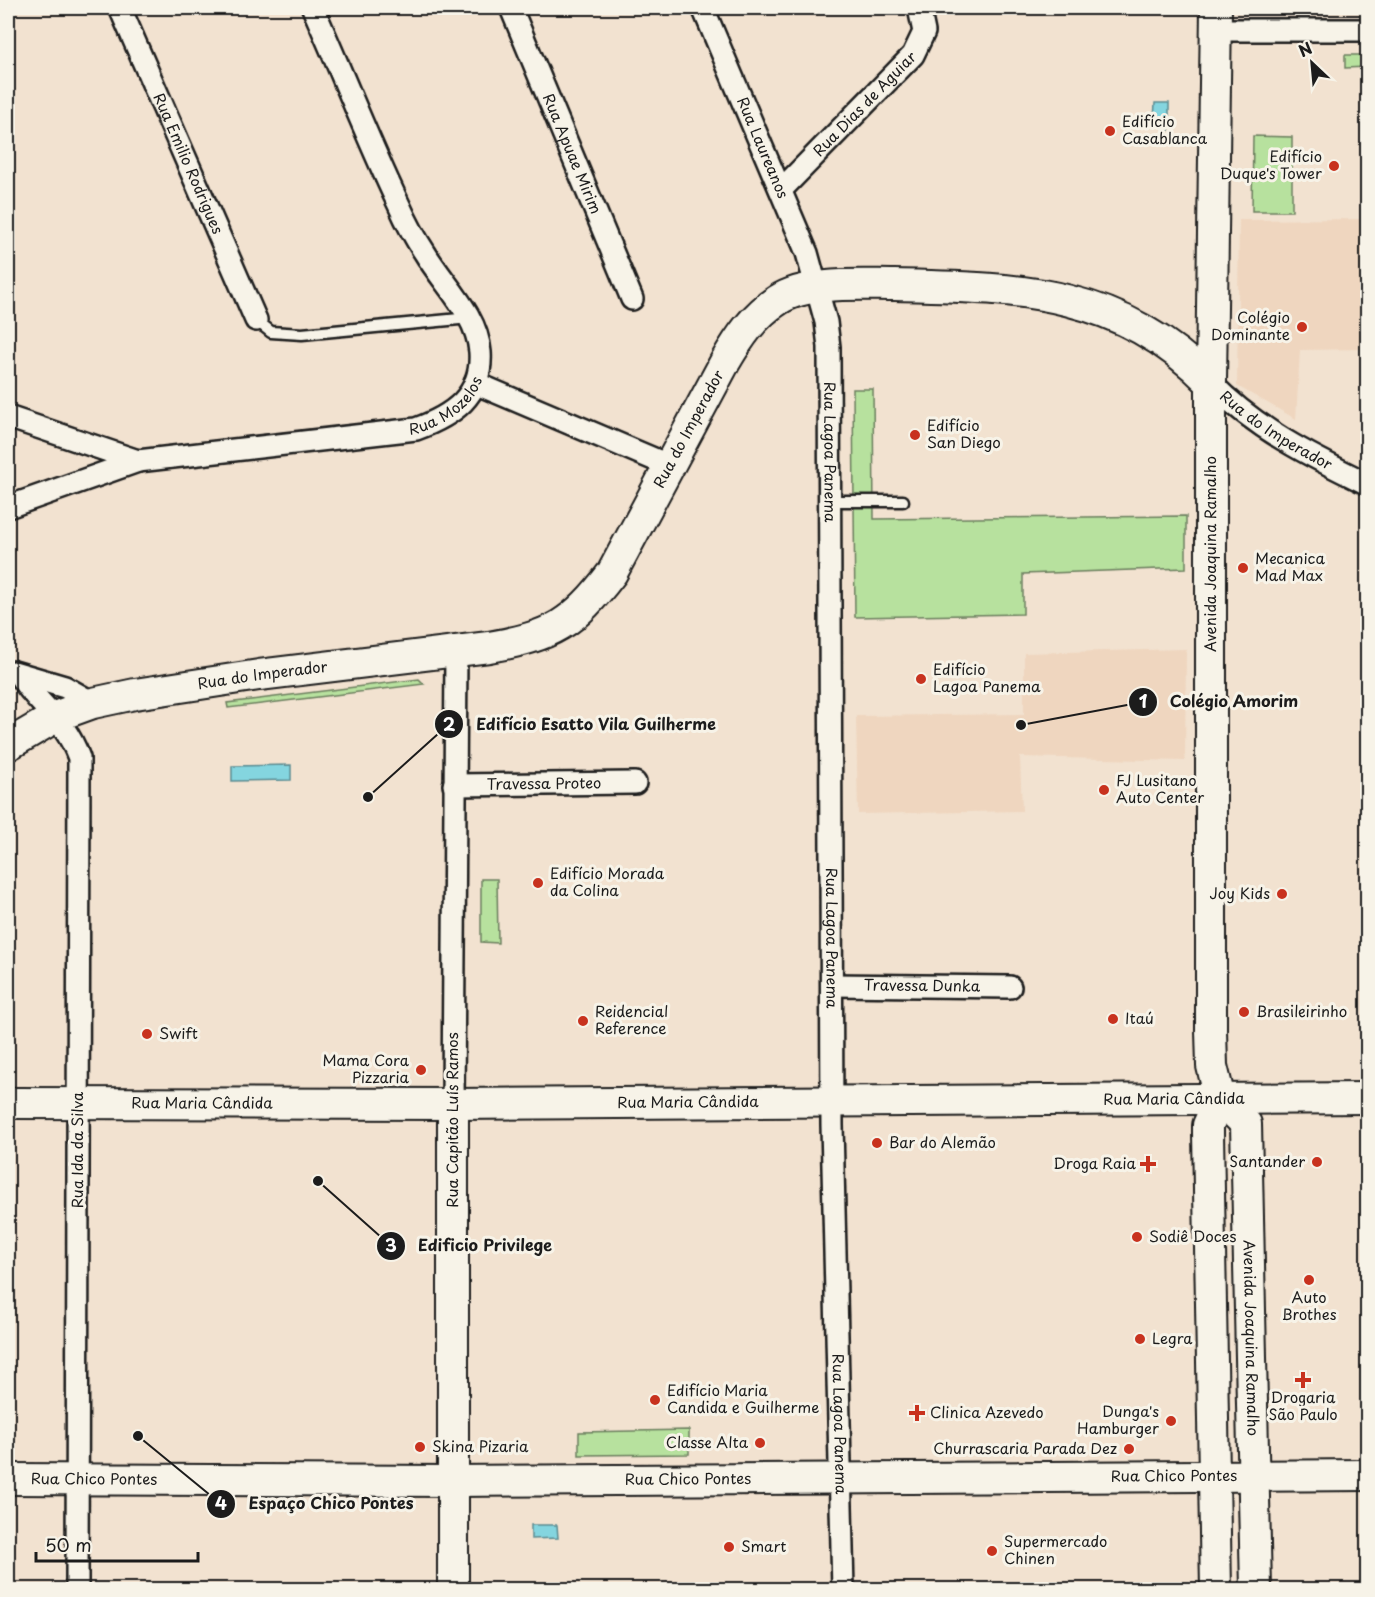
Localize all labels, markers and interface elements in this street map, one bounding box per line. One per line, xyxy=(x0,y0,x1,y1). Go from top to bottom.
north arrow xyxy=(1282,33,1342,93)
text: N xyxy=(1294,35,1316,62)
street label: Rua Dias de Aguiar xyxy=(807,45,921,161)
street label: Rua Emilio Rodrigues xyxy=(148,89,230,237)
street label: Rua Apuae Mirim xyxy=(538,90,608,217)
street label: Rua Laureanos xyxy=(732,93,796,202)
place label: Edifício Casablanca xyxy=(1122,109,1208,149)
marker: Edifício Casablanca xyxy=(1103,124,1117,138)
place label: Edifício Duque's Tower xyxy=(1220,144,1322,184)
marker: Edifício Duque's Tower xyxy=(1327,159,1341,173)
place label: Colégio Dominante xyxy=(1211,305,1290,345)
marker: Colégio Dominante xyxy=(1295,320,1309,334)
street label: Rua do Imperador xyxy=(647,365,729,492)
street label: Rua Mozelos xyxy=(408,373,487,440)
street label: Rua Lagoa Panema xyxy=(819,382,843,523)
street label: Rua do Imperador xyxy=(1216,384,1337,475)
place label: Edifício San Diego xyxy=(927,413,1001,453)
marker: Edifício San Diego xyxy=(908,428,922,442)
street label: Avenida Joaquina Ramalho xyxy=(1198,456,1221,652)
place label: Mecanica Mad Max xyxy=(1255,546,1325,586)
marker: Mecanica Mad Max xyxy=(1236,561,1250,575)
street label: Rua do Imperador xyxy=(196,654,329,694)
place label: Edifício Lagoa Panema xyxy=(933,657,1041,697)
marker: Edifício Lagoa Panema xyxy=(914,672,928,686)
callout: Colégio Amorim xyxy=(1128,685,1311,719)
text: 1 xyxy=(1139,687,1148,714)
text: Colégio Amorim xyxy=(1170,688,1298,712)
callout: Edifício Esatto Vila Guilherme xyxy=(434,707,728,741)
text: 2 xyxy=(443,710,456,737)
text: Edifício Esatto Vila Guilherme xyxy=(476,711,716,735)
place label: FJ Lusitano Auto Center xyxy=(1116,768,1204,808)
street label: Travessa Proteo xyxy=(487,770,601,795)
marker: FJ Lusitano Auto Center xyxy=(1097,783,1111,797)
place label: Edifício Morada da Colina xyxy=(550,861,665,901)
street label: Rua Lagoa Panema xyxy=(821,868,845,1009)
marker: Edifício Morada da Colina xyxy=(531,876,545,890)
place label: Joy Kids xyxy=(1210,881,1270,904)
marker: Joy Kids xyxy=(1275,887,1289,901)
street label: Travessa Dunka xyxy=(864,972,981,997)
place label: Reidencial Reference xyxy=(595,999,668,1039)
place label: Brasileirinho xyxy=(1256,999,1347,1022)
marker: Brasileirinho xyxy=(1237,1005,1251,1019)
place label: Itaú xyxy=(1125,1006,1154,1029)
marker: Itaú xyxy=(1106,1012,1120,1026)
marker: Reidencial Reference xyxy=(576,1014,590,1028)
place label: Swift xyxy=(159,1021,198,1044)
marker: Swift xyxy=(140,1027,154,1041)
street label: Rua Capitão Luís Ramos xyxy=(440,1032,463,1208)
place label: Mama Cora Pizzaria xyxy=(322,1048,410,1088)
marker: Mama Cora Pizzaria xyxy=(414,1063,428,1077)
street label: Rua Maria Cândida xyxy=(1103,1086,1245,1110)
street label: Rua Maria Cândida xyxy=(617,1089,759,1113)
street label: Rua Maria Cândida xyxy=(131,1090,273,1114)
street label: Rua Ida da Silva xyxy=(65,1091,88,1208)
place label: Bar do Alemão xyxy=(889,1130,996,1153)
marker: Bar do Alemão xyxy=(870,1136,884,1150)
place label: Santander xyxy=(1229,1149,1305,1172)
place label: Droga Raia xyxy=(1053,1151,1137,1174)
marker: Santander xyxy=(1310,1155,1324,1169)
marker: Droga Raia xyxy=(1141,1157,1155,1171)
place label: Sodiê Doces xyxy=(1149,1224,1237,1247)
callout: Edificio Privilege xyxy=(376,1229,564,1263)
marker: Sodiê Doces xyxy=(1130,1230,1144,1244)
text: 3 xyxy=(385,1231,397,1258)
text: Edificio Privilege xyxy=(418,1232,552,1256)
street label: Avenida Joaquina Ramalho xyxy=(1238,1240,1266,1436)
marker: Auto Brothes xyxy=(1302,1273,1316,1287)
place label: Auto Brothes xyxy=(1281,1285,1337,1325)
place label: Legra xyxy=(1152,1326,1193,1349)
marker: Legra xyxy=(1133,1332,1147,1346)
street label: Rua Lagoa Panema xyxy=(827,1353,854,1495)
marker: Drogaria São Paulo xyxy=(1296,1373,1310,1387)
place label: Edifício Maria Candida e Guilherme xyxy=(667,1378,819,1418)
place label: Drogaria São Paulo xyxy=(1268,1385,1338,1425)
marker: Edifício Maria Candida e Guilherme xyxy=(648,1393,662,1407)
place label: Dunga's Hamburger xyxy=(1077,1399,1159,1439)
place label: Clinica Azevedo xyxy=(930,1400,1044,1423)
marker: Clinica Azevedo xyxy=(908,1404,926,1422)
marker: Dunga's Hamburger xyxy=(1164,1414,1178,1428)
place label: Classe Alta xyxy=(666,1430,749,1453)
place label: Skina Pizaria xyxy=(432,1434,529,1457)
marker: Classe Alta xyxy=(753,1436,767,1450)
place label: Churrascaria Parada Dez xyxy=(933,1436,1117,1459)
marker: Skina Pizaria xyxy=(413,1440,427,1454)
marker: Churrascaria Parada Dez xyxy=(1122,1442,1136,1456)
street label: Rua Chico Pontes xyxy=(1111,1463,1237,1487)
street label: Rua Chico Pontes xyxy=(31,1466,157,1490)
street label: Rua Chico Pontes xyxy=(625,1466,751,1490)
callout: Espaço Chico Pontes xyxy=(206,1487,426,1521)
text: 4 xyxy=(215,1489,227,1516)
text: Espaço Chico Pontes xyxy=(248,1490,414,1514)
scale bar xyxy=(36,1525,198,1563)
place label: Supermercado Chinen xyxy=(1004,1529,1107,1569)
text: 50 m xyxy=(45,1531,92,1558)
place label: Smart xyxy=(741,1534,786,1557)
marker: Smart xyxy=(722,1540,736,1554)
marker: Supermercado Chinen xyxy=(985,1544,999,1558)

